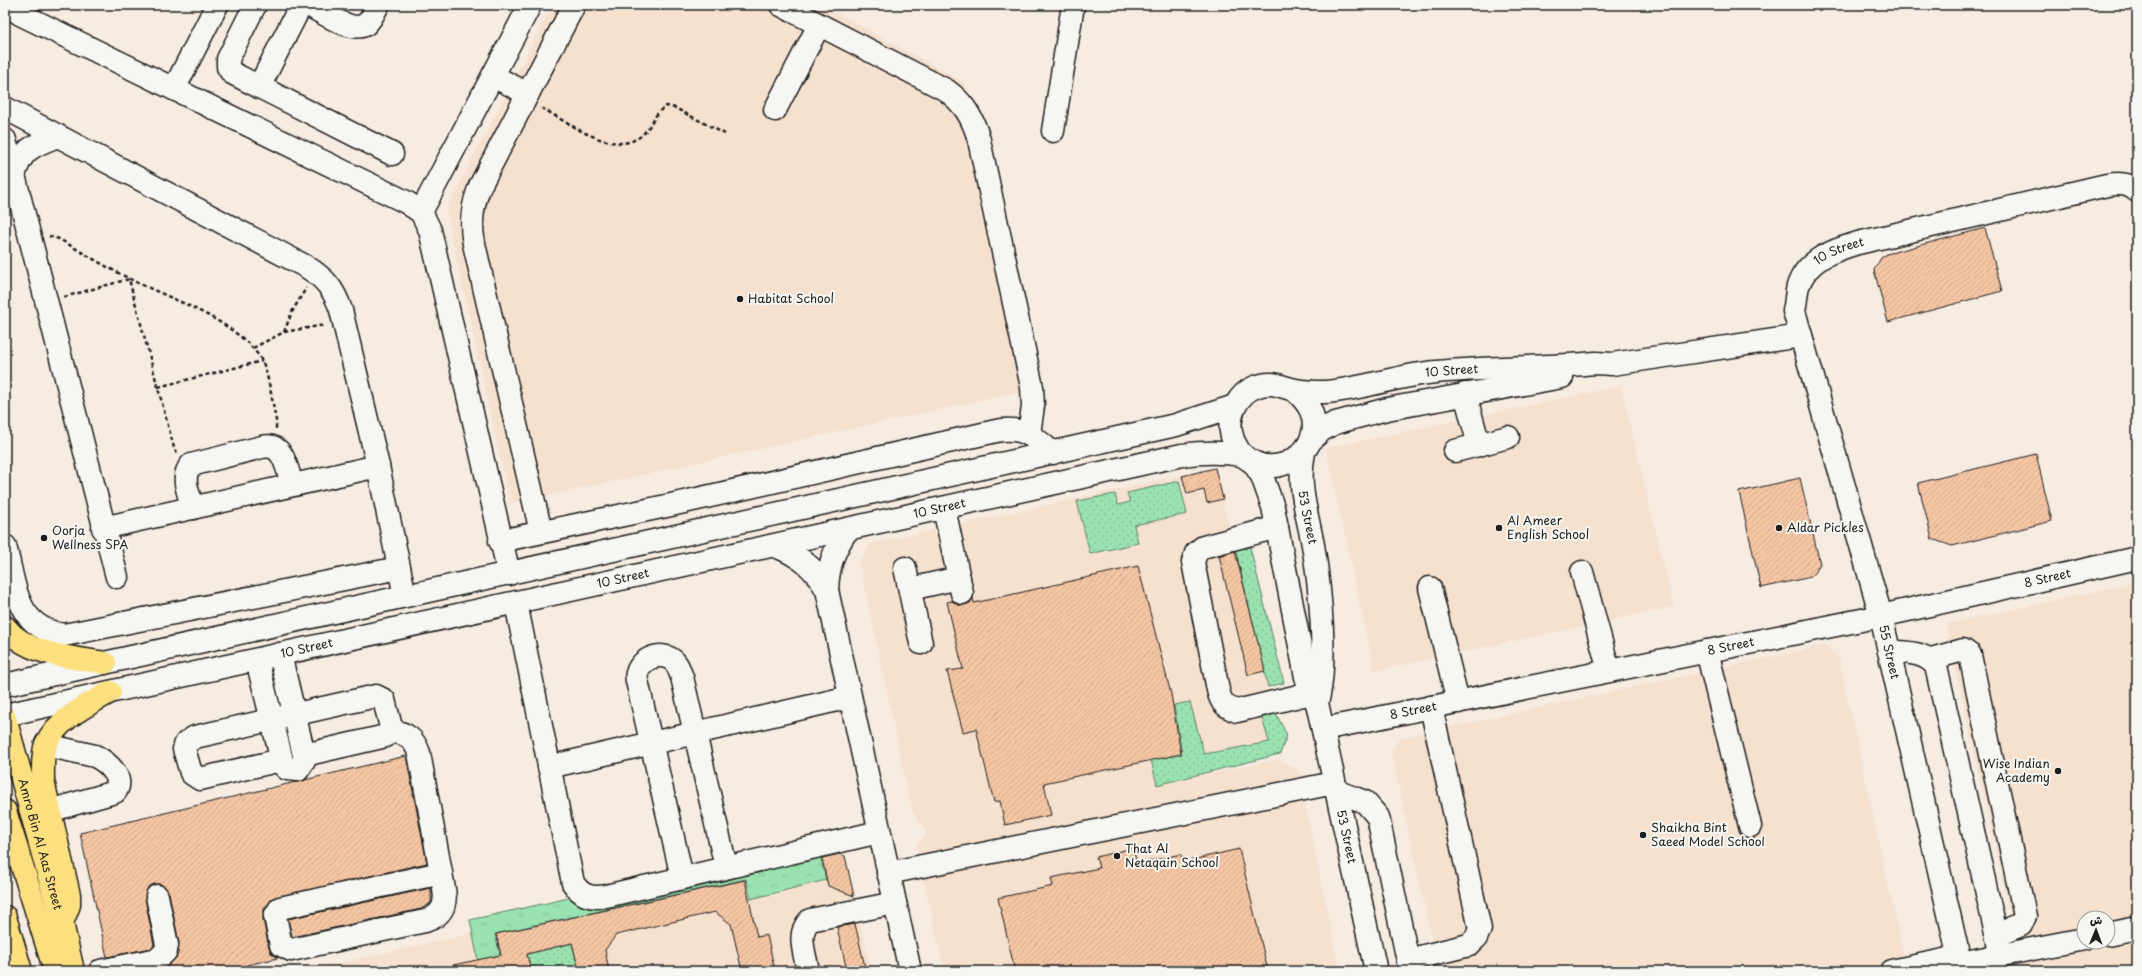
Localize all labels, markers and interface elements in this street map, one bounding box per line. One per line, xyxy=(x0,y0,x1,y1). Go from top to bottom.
street label: 10 Street xyxy=(1809,232,1866,268)
place label: Habitat School xyxy=(748,289,834,307)
marker: Habitat School xyxy=(735,294,745,304)
street label: 10 Street xyxy=(1424,359,1479,381)
street label: 53 Street xyxy=(1295,489,1323,546)
street label: 10 Street xyxy=(911,493,967,522)
place label: Al Ameer English School xyxy=(1507,511,1589,543)
place label: Aldar Pickles xyxy=(1787,518,1864,536)
place label: Oorja Wellness SPA xyxy=(52,521,128,553)
marker: Al Ameer English School xyxy=(1494,523,1504,533)
marker: Aldar Pickles xyxy=(1774,523,1784,533)
marker: Oorja Wellness SPA xyxy=(39,533,49,543)
street label: 10 Street xyxy=(595,563,651,592)
street label: 8 Street xyxy=(2022,563,2072,591)
street label: 55 Street xyxy=(1875,623,1905,681)
street label: 8 Street xyxy=(1705,632,1756,659)
street label: 10 Street xyxy=(279,633,334,662)
street label: 8 Street xyxy=(1388,696,1438,723)
place label: Wise Indian Academy xyxy=(1983,754,2050,786)
marker: Wise Indian Academy xyxy=(2053,766,2063,776)
street label: Amro Bin Al Aas Street xyxy=(14,776,68,912)
street label: 53 Street xyxy=(1333,808,1362,865)
place label: Shaikha Bint Saeed Model School xyxy=(1651,818,1765,850)
marker: Shaikha Bint Saeed Model School xyxy=(1638,830,1648,840)
place label: That Al Netaqain School xyxy=(1125,839,1219,871)
marker: That Al Netaqain School xyxy=(1112,851,1122,861)
north arrow xyxy=(2076,910,2116,950)
text: ش xyxy=(2090,911,2102,928)

